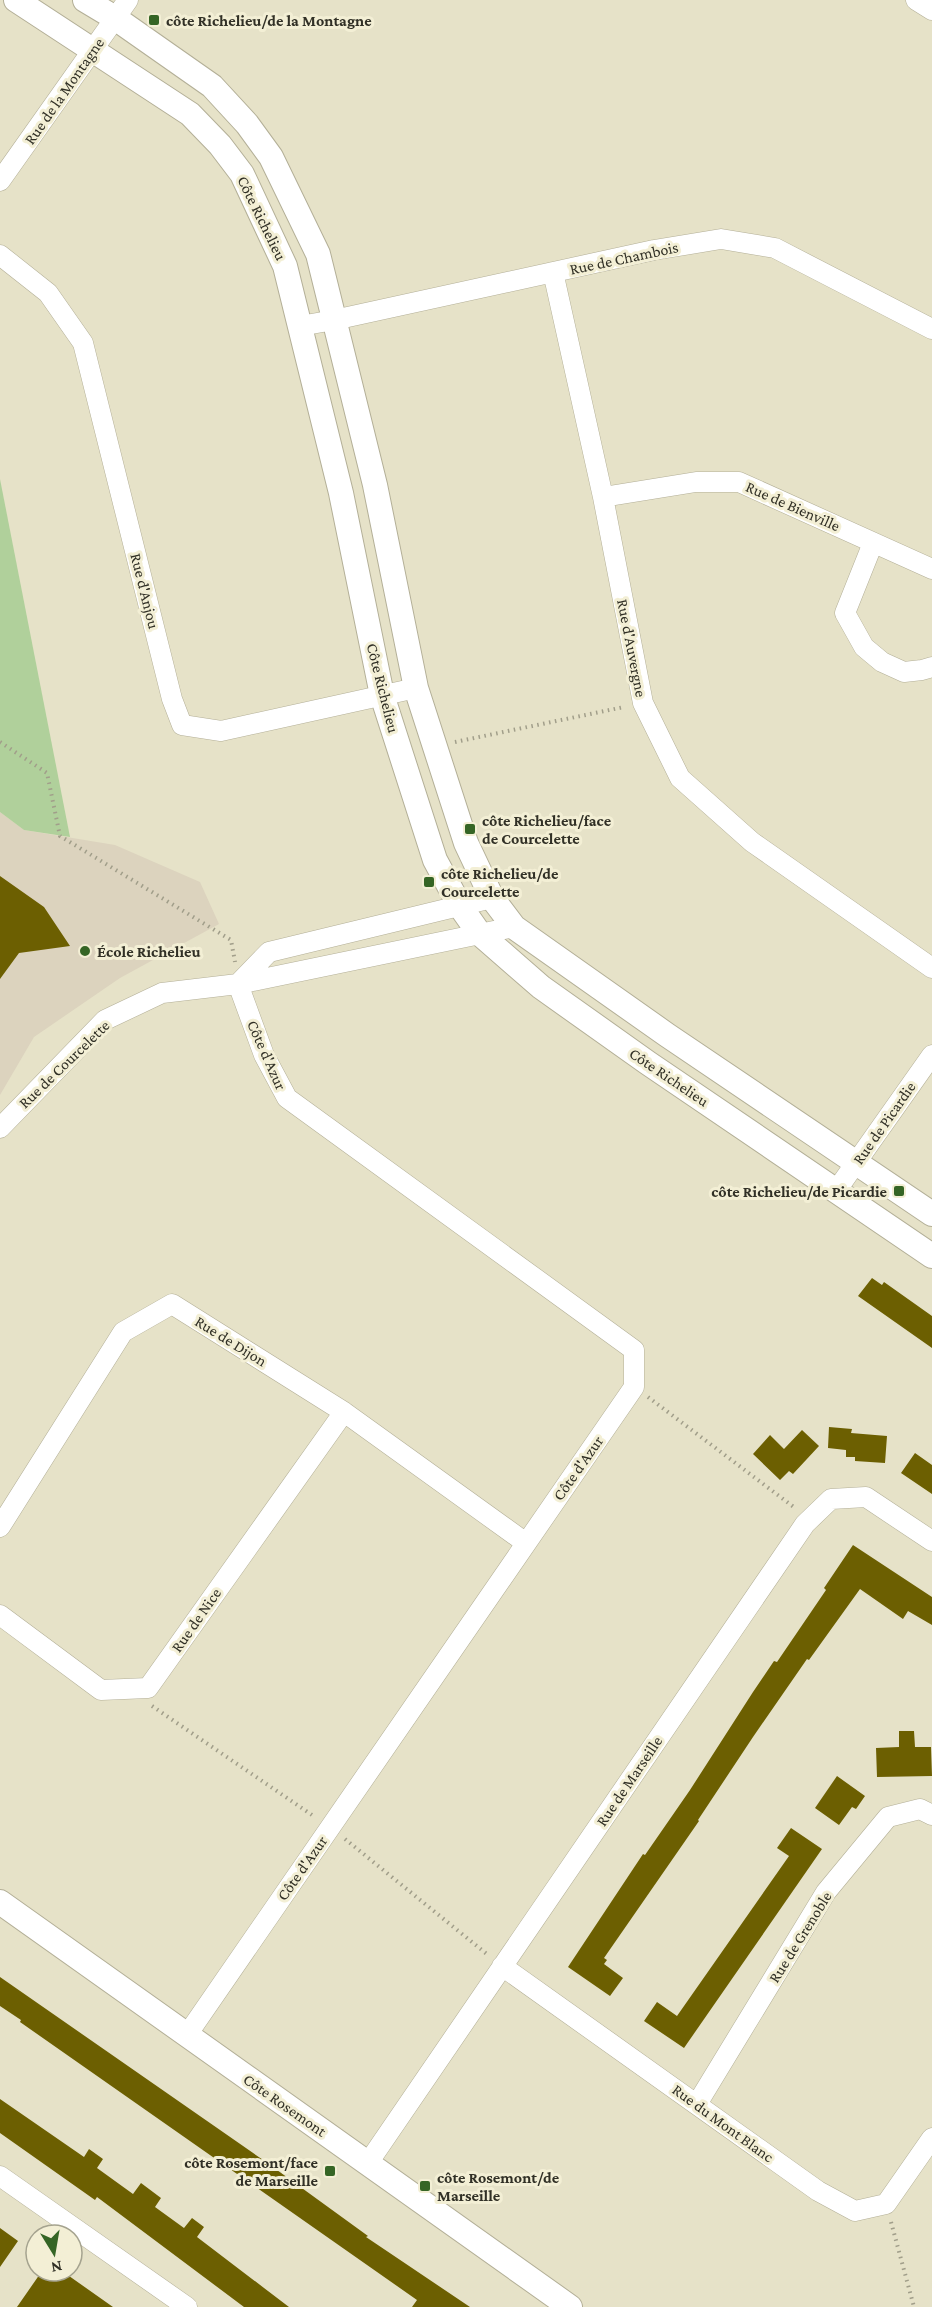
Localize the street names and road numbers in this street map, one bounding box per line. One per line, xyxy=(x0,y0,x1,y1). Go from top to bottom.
street label: Rue de la Montagne xyxy=(21,34,108,148)
street label: Côte Richelieu xyxy=(234,173,290,263)
street label: Rue de Chambois xyxy=(568,238,680,278)
street label: Rue de Bienville xyxy=(743,478,843,534)
street label: Rue d'Anjou xyxy=(126,551,163,631)
street label: Rue d'Auvergne xyxy=(613,597,650,699)
street label: Côte Richelieu xyxy=(364,641,402,735)
street label: Rue de Courcelette xyxy=(15,1017,113,1111)
street label: Côte d'Azur xyxy=(244,1017,290,1093)
street label: Côte Richelieu xyxy=(626,1044,712,1110)
street label: Rue de Picardie xyxy=(849,1078,919,1168)
street label: Rue de Dijon xyxy=(192,1312,270,1371)
street label: Côte d'Azur xyxy=(550,1432,607,1503)
street label: Rue de Nice xyxy=(168,1585,224,1655)
street label: Rue de Marseille xyxy=(593,1733,665,1829)
street label: Côte d'Azur xyxy=(274,1832,331,1903)
street label: Rue de Grenoble xyxy=(765,1888,835,1986)
street label: Côte Rosemont xyxy=(240,2070,330,2140)
street label: Rue du Mont Blanc xyxy=(669,2081,777,2166)

